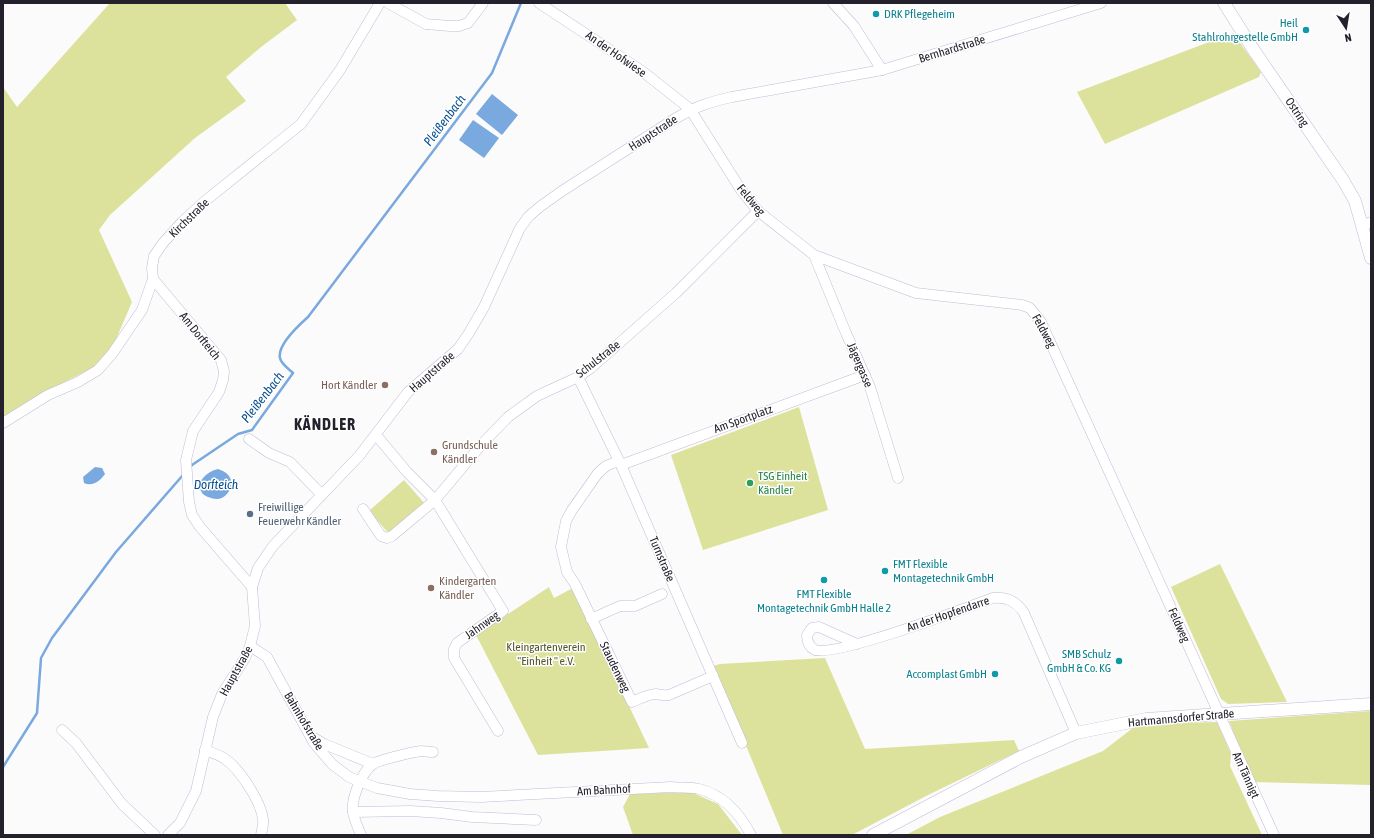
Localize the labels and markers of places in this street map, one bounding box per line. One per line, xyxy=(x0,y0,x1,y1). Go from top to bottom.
place label: DRK Pflegeheim xyxy=(884,7,955,21)
marker: DRK Pflegeheim xyxy=(871,9,881,19)
place label: Heil Stahlrohrgestelle GmbH xyxy=(1192,16,1299,44)
marker: Heil Stahlrohrgestelle GmbH xyxy=(1301,25,1311,35)
place label: Hort Kändler xyxy=(321,378,377,392)
marker: Hort Kändler xyxy=(380,380,390,390)
place label: Grundschule Kändler xyxy=(442,438,498,466)
marker: Grundschule Kändler xyxy=(429,447,439,457)
place label: TSG Einheit Kändler xyxy=(758,469,808,497)
marker: TSG Einheit Kändler xyxy=(745,478,755,488)
place label: Freiwillige Feuerwehr Kändler xyxy=(258,500,342,528)
marker: Freiwillige Feuerwehr Kändler xyxy=(245,509,255,519)
place label: FMT Flexible Montagetechnik GmbH xyxy=(893,557,994,585)
marker: FMT Flexible Montagetechnik GmbH xyxy=(880,566,890,576)
place label: Kindergarten Kändler xyxy=(439,574,496,602)
marker: FMT Flexible Montagetechnik GmbH Halle 2 xyxy=(819,575,829,585)
marker: Kindergarten Kändler xyxy=(426,583,436,593)
place label: FMT Flexible Montagetechnik GmbH Halle 2 xyxy=(757,587,891,615)
place label: SMB Schulz GmbH & Co. KG xyxy=(1047,647,1112,675)
marker: SMB Schulz GmbH & Co. KG xyxy=(1114,656,1124,666)
place label: Accomplast GmbH xyxy=(907,667,987,681)
marker: Accomplast GmbH xyxy=(990,669,1000,679)

